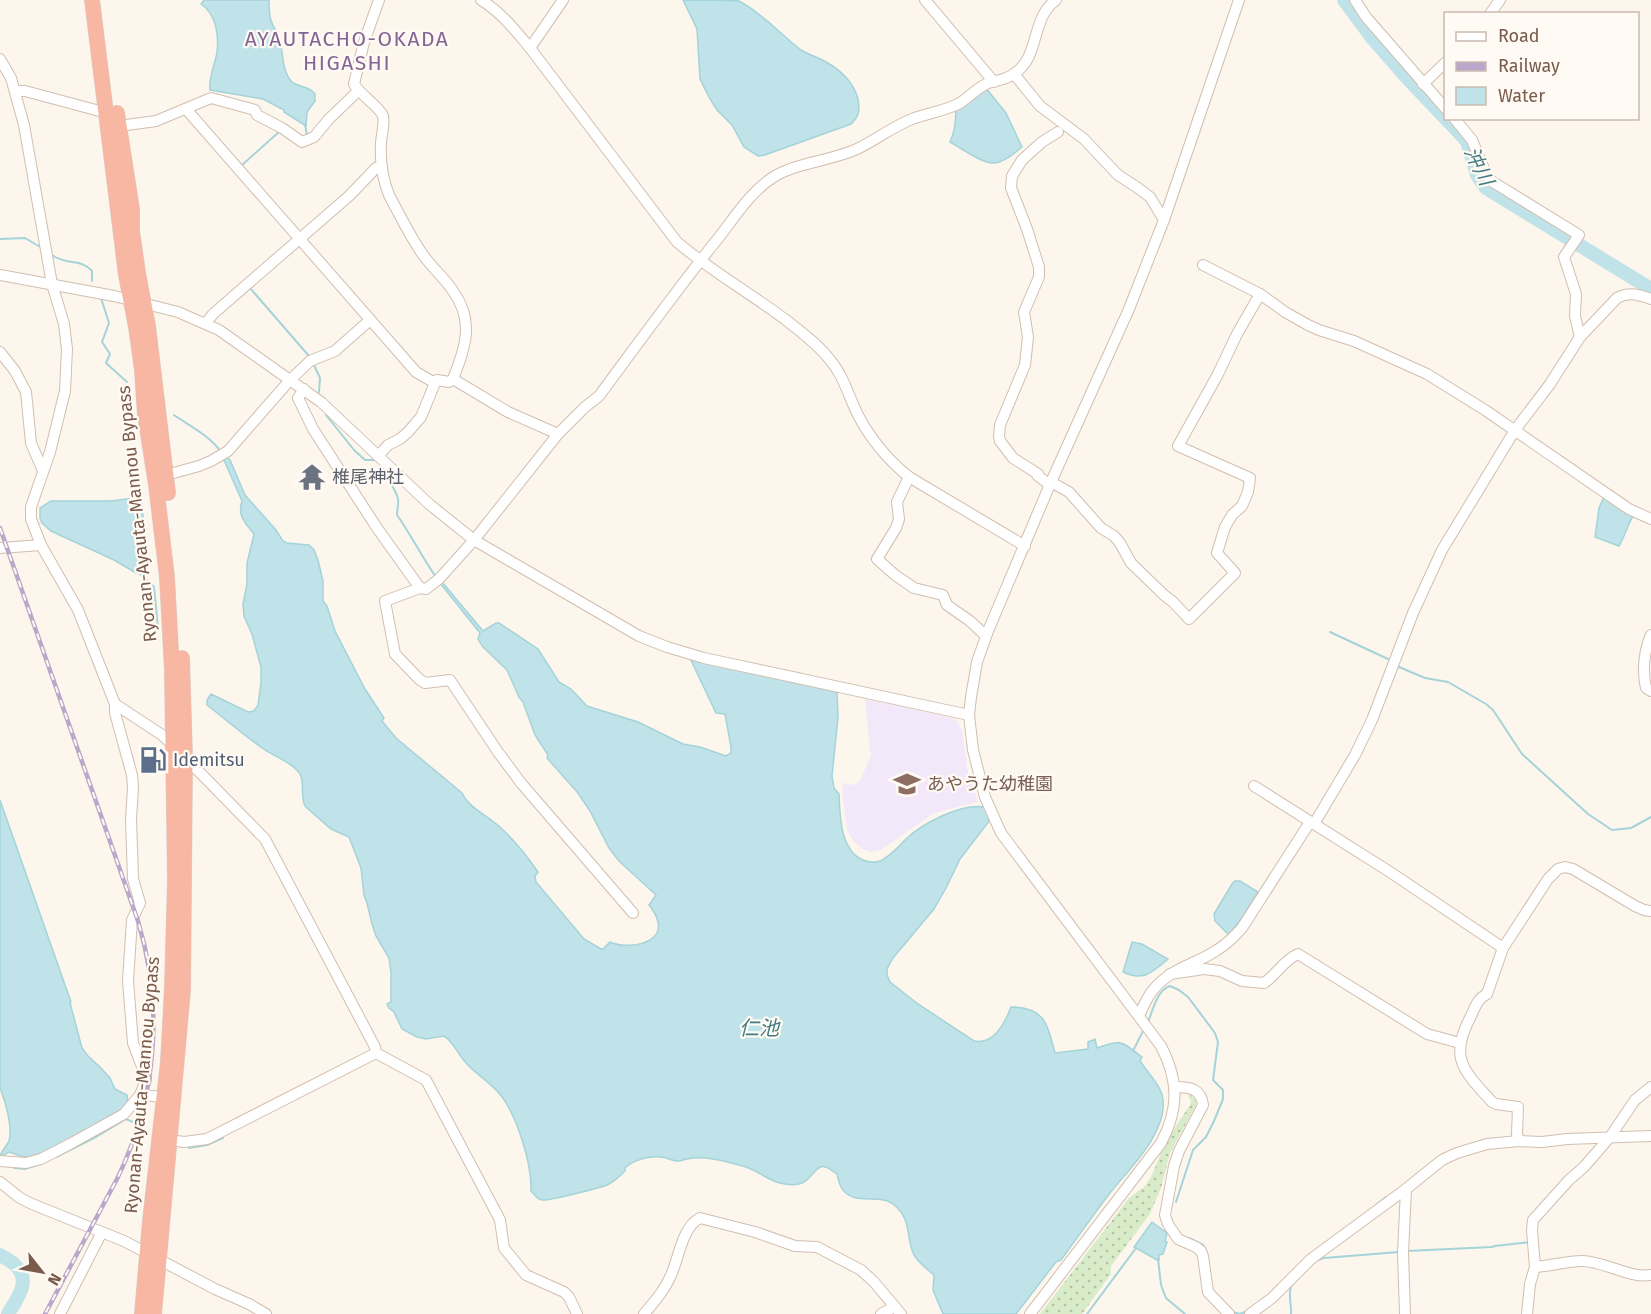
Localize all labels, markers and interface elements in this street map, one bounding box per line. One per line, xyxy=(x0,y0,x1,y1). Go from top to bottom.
legend xyxy=(1444,12,1639,120)
text: Road xyxy=(1498,25,1540,47)
district label: AYAUTACHO-OKADA HIGASHI xyxy=(245,26,449,76)
text: Railway xyxy=(1498,55,1560,77)
text: Water xyxy=(1498,85,1545,107)
water label: 沖川 xyxy=(1459,143,1500,191)
street label: Ryonan-Ayauta-Mannou Bypass xyxy=(113,385,161,643)
temple icon: 椎尾神社 xyxy=(297,462,327,492)
place label: 椎尾神社 xyxy=(332,466,404,488)
fuel station icon: Idemitsu xyxy=(138,745,168,775)
place label: Idemitsu xyxy=(173,749,245,771)
school or university icon: あやうた幼稚園 xyxy=(892,769,922,799)
place label: あやうた幼稚園 xyxy=(927,773,1053,795)
street label: Ryonan-Ayauta-Mannou Bypass xyxy=(120,956,164,1214)
water label: 仁池 xyxy=(739,1016,781,1040)
north arrow xyxy=(12,1242,72,1302)
text: N xyxy=(44,1270,65,1289)

